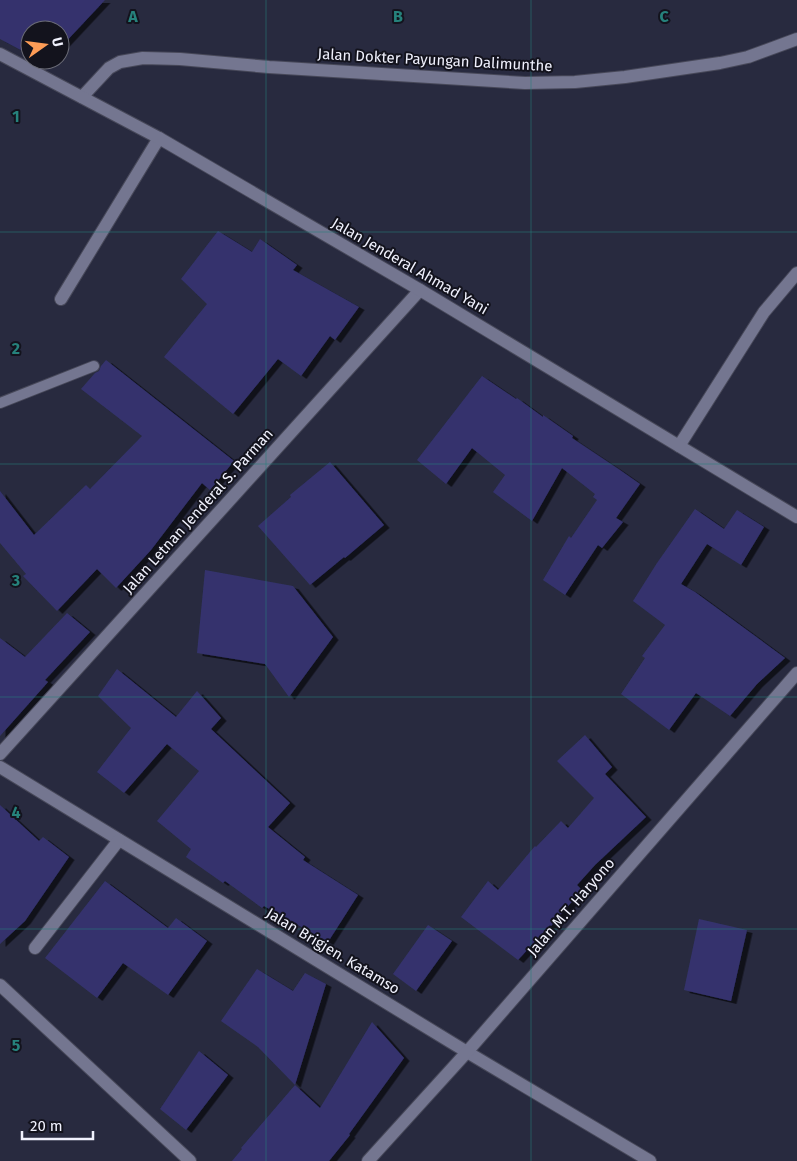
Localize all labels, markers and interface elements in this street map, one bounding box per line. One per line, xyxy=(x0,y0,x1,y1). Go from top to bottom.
text: A xyxy=(127,7,138,26)
text: B xyxy=(393,7,403,26)
text: C xyxy=(659,7,669,26)
north arrow xyxy=(20,20,70,70)
text: U xyxy=(48,35,66,48)
street label: Jalan Dokter Payungan Dalimunthe xyxy=(317,45,553,75)
text: 1 xyxy=(12,107,20,126)
street label: Jalan Jenderal Ahmad Yani xyxy=(329,214,491,318)
text: 2 xyxy=(12,339,20,358)
street label: Jalan Letnan Jenderal S. Parman xyxy=(119,425,277,597)
text: 3 xyxy=(11,571,20,590)
text: 4 xyxy=(11,803,21,822)
street label: Jalan M.T. Haryono xyxy=(523,854,619,960)
street label: Jalan Brigjen. Katamso xyxy=(263,904,403,998)
text: 5 xyxy=(12,1036,21,1055)
scale bar xyxy=(22,1108,94,1140)
text: 20 m xyxy=(30,1117,63,1135)

